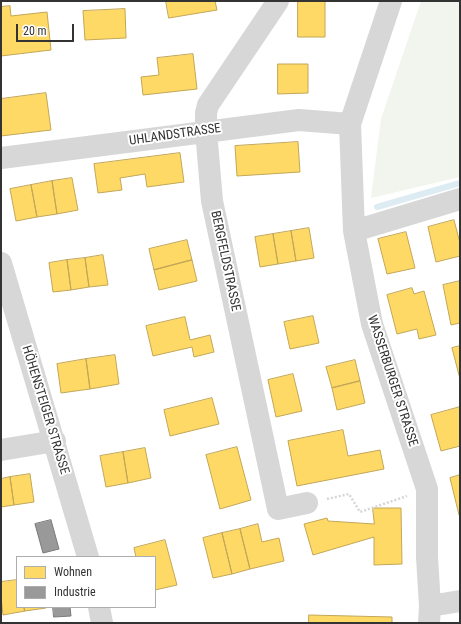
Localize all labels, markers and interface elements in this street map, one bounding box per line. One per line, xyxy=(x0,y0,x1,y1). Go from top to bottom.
scale bar xyxy=(18,16,76,42)
text: 20 m xyxy=(23,24,47,38)
street label: UHLANDSTRASSE xyxy=(128,121,222,149)
street label: BERGFELDSTRASSE xyxy=(207,209,243,313)
street label: WASSERBURGER STRASSE xyxy=(363,313,421,449)
street label: HÖHENSTEIGER STRASSE xyxy=(18,344,72,476)
legend xyxy=(16,556,156,608)
text: Wohnen xyxy=(54,565,92,579)
text: Industrie xyxy=(54,585,96,599)

